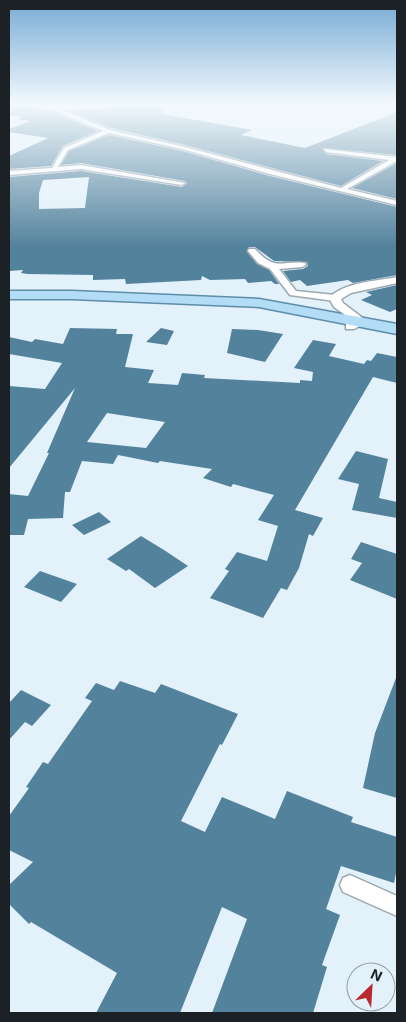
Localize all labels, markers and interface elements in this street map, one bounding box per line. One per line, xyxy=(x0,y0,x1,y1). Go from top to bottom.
north arrow xyxy=(346,962,396,1012)
text: N xyxy=(368,965,385,985)

